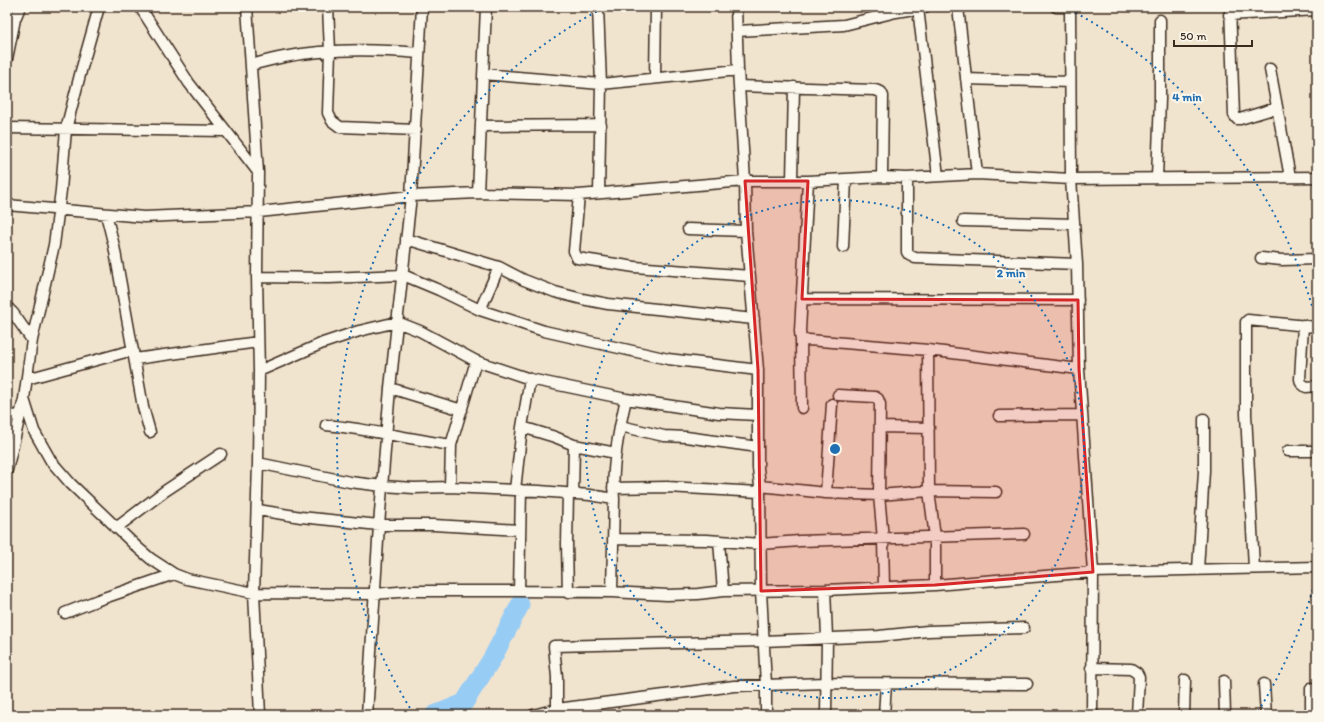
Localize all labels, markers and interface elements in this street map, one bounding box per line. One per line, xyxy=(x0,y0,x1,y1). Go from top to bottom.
scale bar xyxy=(1174,22,1252,48)
text: 50 m xyxy=(1180,29,1206,43)
text: 4 min xyxy=(1172,90,1202,104)
text: 2 min xyxy=(997,266,1026,280)
centre of rings xyxy=(828,442,842,456)

